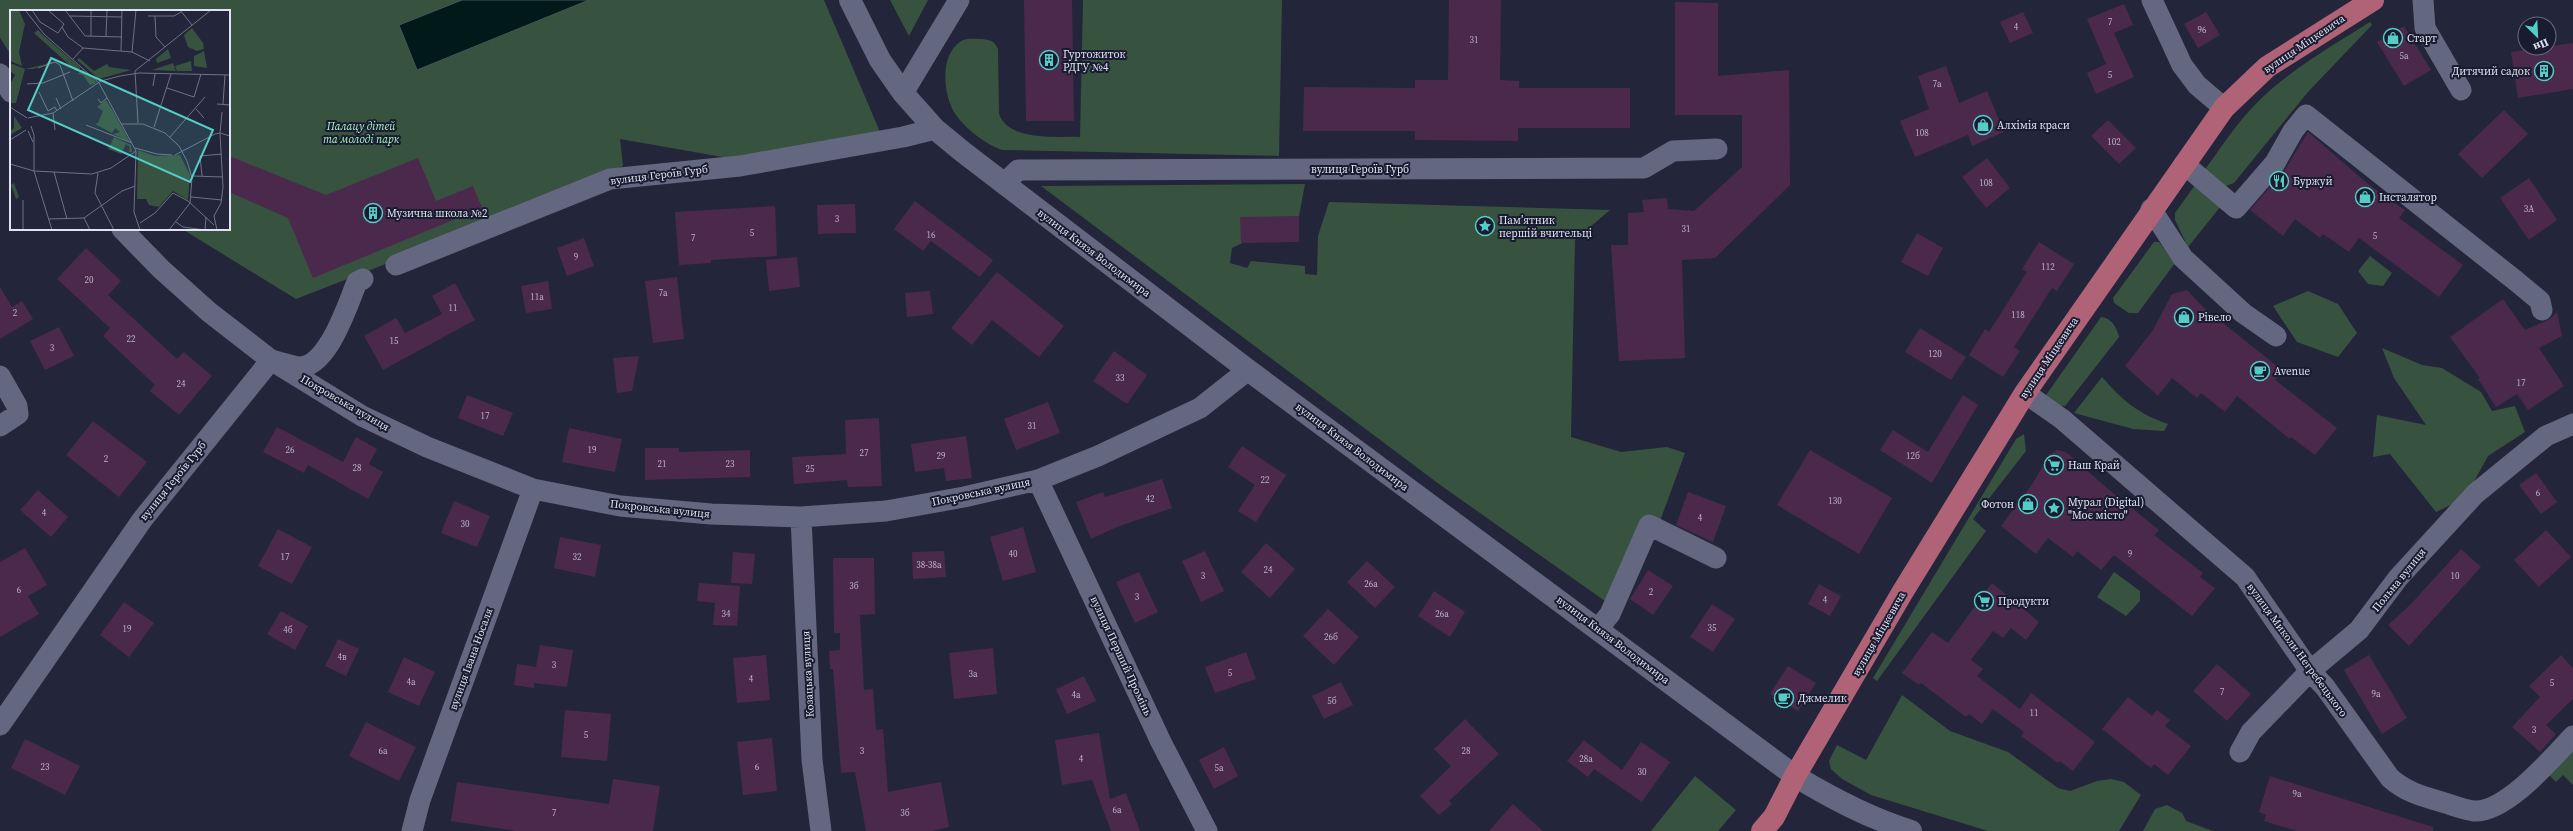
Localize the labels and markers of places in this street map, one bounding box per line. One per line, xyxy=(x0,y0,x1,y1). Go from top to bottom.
shop icon: Старт xyxy=(2382,27,2404,49)
place label: Старт xyxy=(2407,31,2437,46)
place label: Гуртожиток РДГУ №4 xyxy=(1063,47,1126,75)
building icon: Гуртожиток РДГУ №4 xyxy=(1038,49,1060,71)
building icon: Дитячий садок xyxy=(2533,60,2555,82)
place label: Дитячий садок xyxy=(2452,64,2530,79)
shop icon: Алхімія краси xyxy=(1972,114,1994,136)
place label: Алхімія краси xyxy=(1997,118,2070,133)
restaurant icon: Буржуй xyxy=(2268,170,2290,192)
place label: Буржуй xyxy=(2293,174,2333,189)
shop icon: Інсталятор xyxy=(2354,186,2376,208)
place label: Інсталятор xyxy=(2379,190,2437,205)
building icon: Музична школа №2 xyxy=(362,202,384,224)
place label: Музична школа №2 xyxy=(387,206,488,221)
place label: Пам’ятник першій вчительці xyxy=(1499,213,1592,241)
place icon: Пам’ятник першій вчительці xyxy=(1474,215,1496,237)
shop icon: Рівело xyxy=(2173,306,2195,328)
place label: Рівело xyxy=(2198,310,2231,325)
cafe icon: Avenue xyxy=(2249,360,2271,382)
place label: Avenue xyxy=(2274,364,2311,379)
supermarket icon: Наш Край xyxy=(2043,454,2065,476)
place label: Наш Край xyxy=(2068,458,2120,473)
shop icon: Фотон xyxy=(2017,493,2039,515)
place label: Мурал (Digital) "Моє місто" xyxy=(2068,495,2144,523)
place label: Фотон xyxy=(1981,497,2014,512)
place icon: Мурал (Digital) "Моє місто" xyxy=(2043,497,2065,519)
supermarket icon: Продукти xyxy=(1973,590,1995,612)
place label: Продукти xyxy=(1998,594,2049,609)
cafe icon: Джмелик xyxy=(1773,687,1795,709)
place label: Джмелик xyxy=(1798,691,1847,706)

